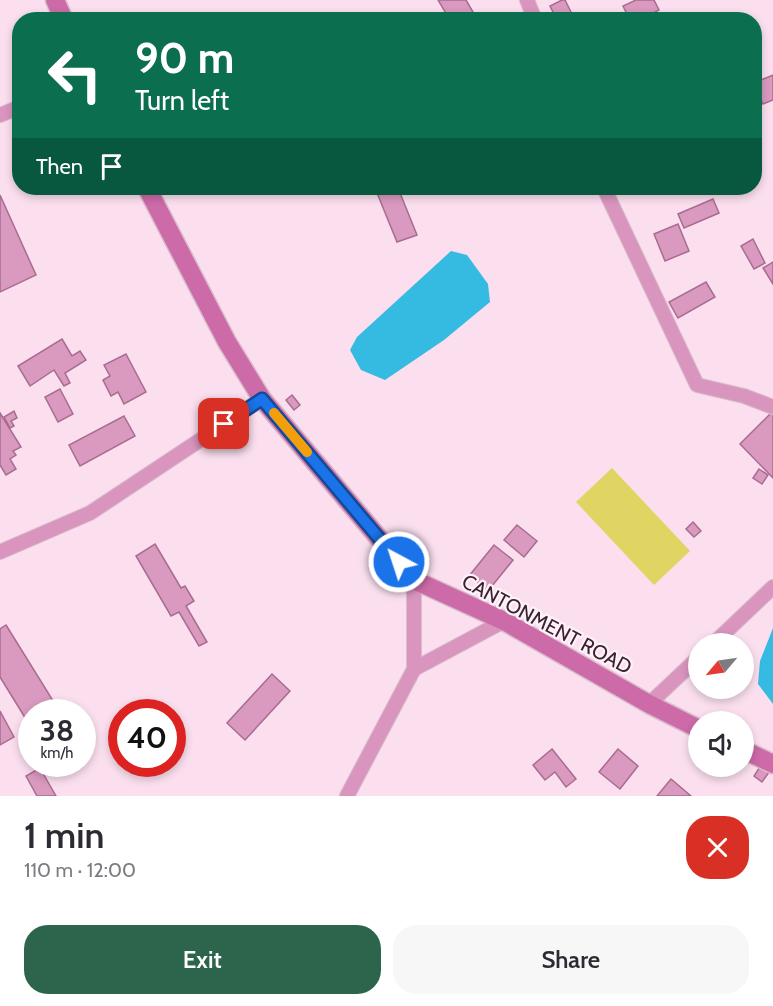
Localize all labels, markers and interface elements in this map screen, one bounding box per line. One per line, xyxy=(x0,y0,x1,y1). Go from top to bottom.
text: 90 m xyxy=(135,32,234,84)
icon: left xyxy=(36,36,114,114)
text: Turn left xyxy=(135,84,229,117)
icon: arrive xyxy=(95,150,128,183)
text: Then xyxy=(36,153,83,180)
pin xyxy=(198,398,249,449)
icon: arrive xyxy=(207,407,240,440)
position arrow xyxy=(367,530,431,594)
street label: CANTONMENT ROAD xyxy=(458,569,636,679)
north arrow xyxy=(688,633,754,699)
map controls xyxy=(688,633,754,777)
speed limit sign: 40 xyxy=(108,699,186,777)
button: sound xyxy=(688,711,754,777)
text: 38 xyxy=(40,712,74,749)
text: km/h xyxy=(41,744,73,762)
text: 1 min xyxy=(24,813,104,857)
button: close xyxy=(686,816,749,879)
text: 110 m · 12:00 xyxy=(24,858,136,882)
button: Exit xyxy=(24,925,381,994)
button: Share xyxy=(393,925,749,994)

